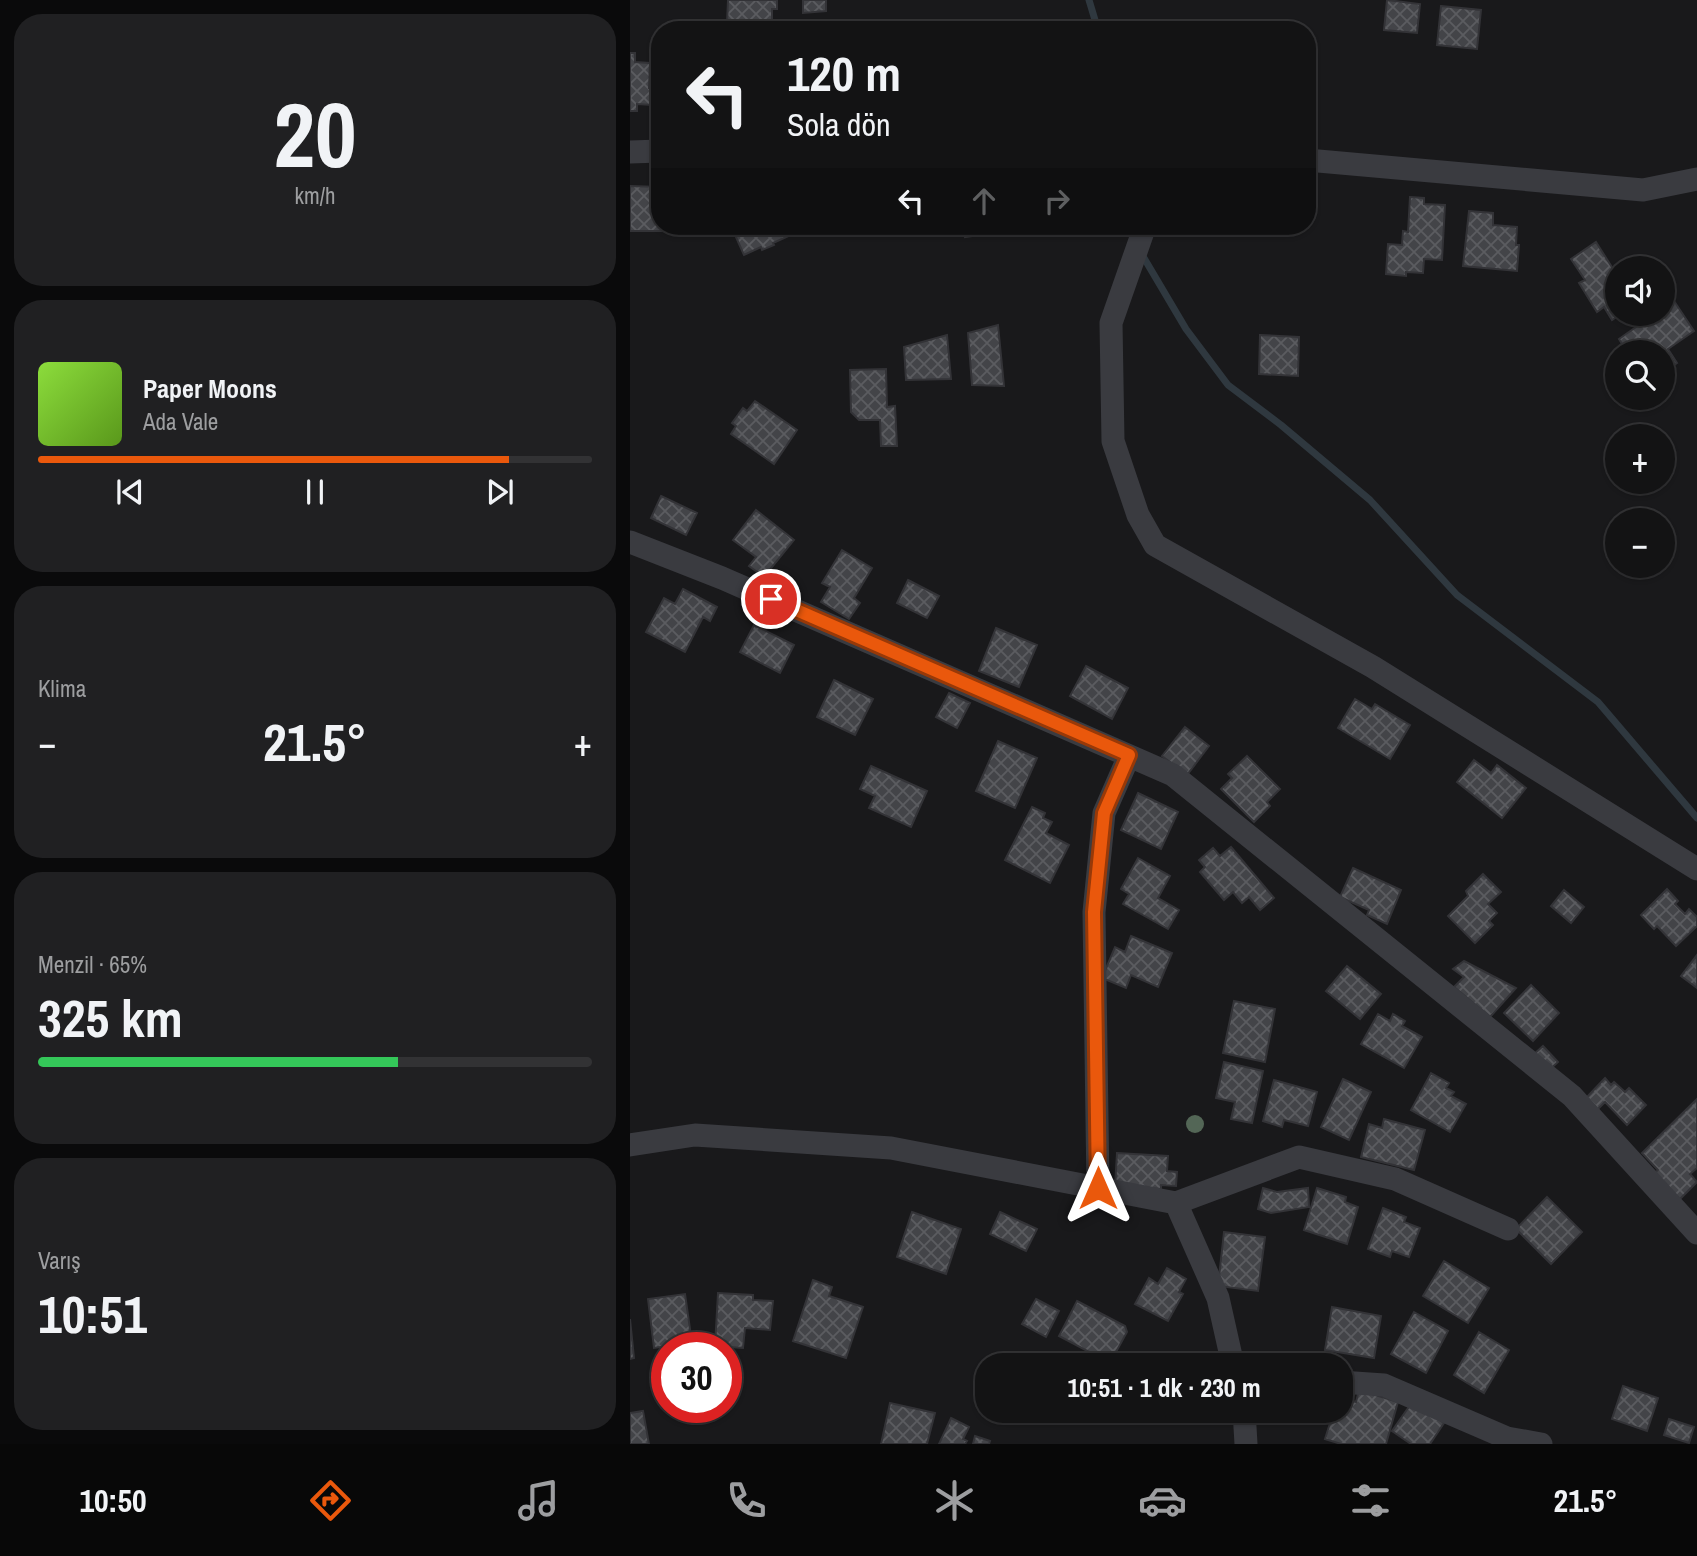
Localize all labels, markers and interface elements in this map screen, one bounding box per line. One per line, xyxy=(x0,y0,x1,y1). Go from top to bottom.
text: 120 m xyxy=(787,40,901,106)
icon: left xyxy=(672,49,763,140)
text: 20 xyxy=(274,73,357,195)
text: Sola dön xyxy=(787,103,891,146)
text: km/h xyxy=(295,180,335,211)
icon: left xyxy=(892,182,930,220)
icon: ahead xyxy=(965,182,1003,220)
icon: right xyxy=(1038,182,1076,220)
map controls xyxy=(1605,256,1675,578)
button: sound xyxy=(1605,256,1675,326)
button: search xyxy=(1605,340,1675,410)
text: Paper Moons xyxy=(143,371,277,406)
text: Ada Vale xyxy=(143,406,218,437)
button: + xyxy=(1605,424,1675,494)
icon: previous xyxy=(111,473,149,511)
icon: pause xyxy=(296,473,334,511)
icon: next xyxy=(481,473,519,511)
button: − xyxy=(1605,508,1675,578)
pin xyxy=(741,569,801,629)
icon: arrive xyxy=(752,580,790,618)
text: Klima xyxy=(38,673,86,704)
text: 21.5° xyxy=(263,707,367,777)
text: − xyxy=(38,717,56,768)
text: + xyxy=(574,717,592,768)
text: Menzil · 65% xyxy=(38,949,147,980)
text: 325 km xyxy=(38,983,183,1053)
position arrow xyxy=(1061,1151,1135,1225)
text: Varış xyxy=(38,1245,81,1276)
text: 10:51 xyxy=(38,1279,147,1349)
speed limit sign: 30 xyxy=(651,1332,742,1423)
text: 10:51 · 1 dk · 230 m xyxy=(1067,1370,1261,1405)
icon: directions xyxy=(306,1476,355,1525)
icon: music xyxy=(514,1476,563,1525)
icon: phone xyxy=(722,1476,771,1525)
icon: climate xyxy=(930,1476,979,1525)
icon: car xyxy=(1138,1476,1187,1525)
icon: filters xyxy=(1346,1476,1395,1525)
text: 10:50 xyxy=(80,1479,147,1522)
text: 21.5° xyxy=(1554,1479,1617,1522)

